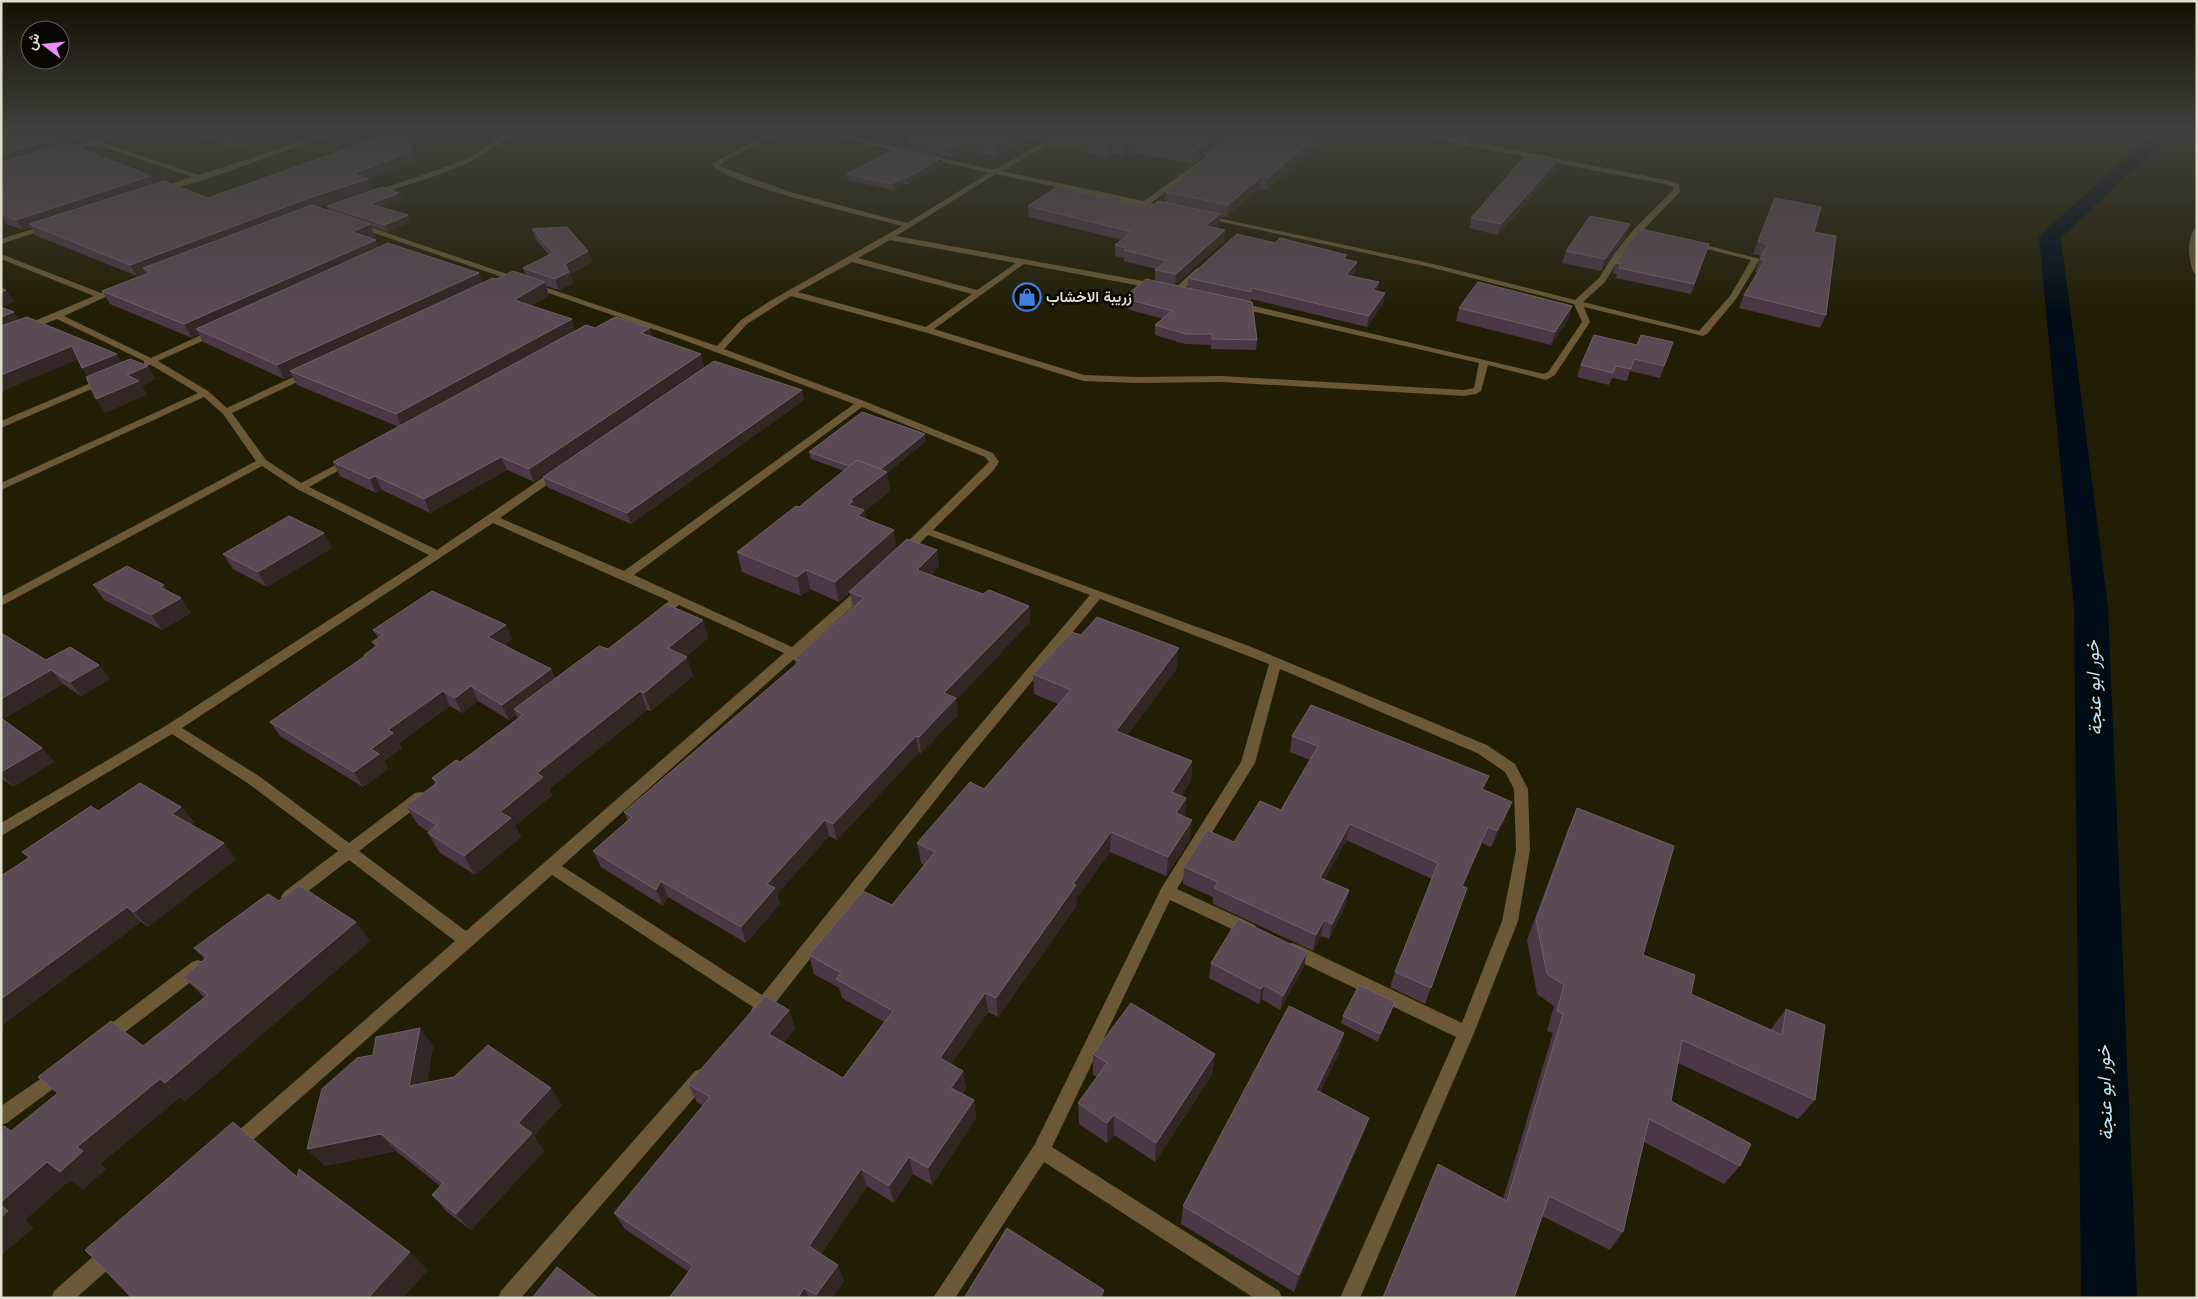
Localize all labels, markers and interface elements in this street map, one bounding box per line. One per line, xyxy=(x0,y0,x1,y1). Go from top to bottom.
north arrow xyxy=(20,20,70,70)
text: ش xyxy=(22,31,44,52)
shop icon: زريبة الاخشاب xyxy=(1012,282,1042,312)
place label: زريبة الاخشاب xyxy=(1046,287,1132,306)
water label: خور ابو عنجة xyxy=(2080,639,2107,736)
water label: خور ابو عنجة xyxy=(2091,1044,2118,1141)

